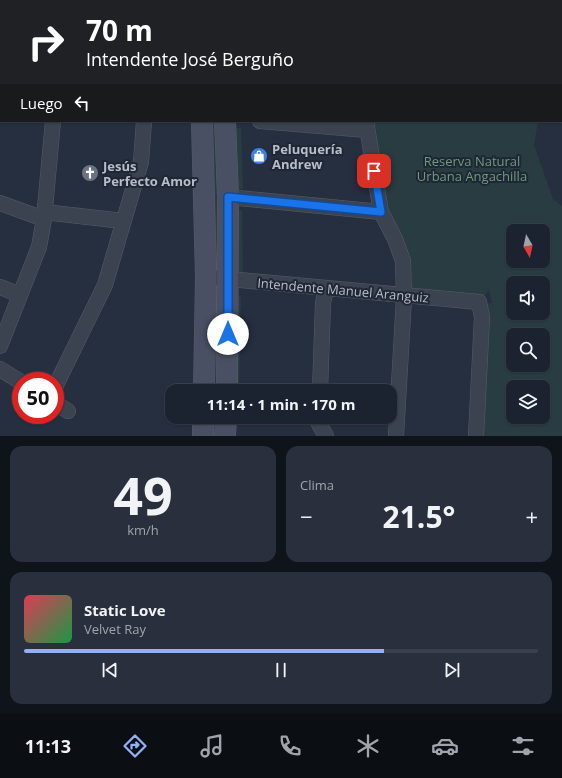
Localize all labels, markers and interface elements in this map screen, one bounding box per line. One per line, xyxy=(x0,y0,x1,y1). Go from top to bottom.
text: 70 m xyxy=(86,11,153,49)
icon: right xyxy=(20,16,72,68)
text: Intendente José Berguño xyxy=(86,47,294,71)
icon: left xyxy=(71,92,93,114)
text: Luego xyxy=(20,93,63,113)
place label: Peluquería Andrew xyxy=(272,140,343,173)
shop icon: Peluquería Andrew xyxy=(249,146,269,166)
park label: Reserva Natural Urbana Angachilla xyxy=(417,152,527,185)
pin xyxy=(357,154,391,188)
place label: Jesús Perfecto Amor xyxy=(102,157,197,190)
icon: arrive xyxy=(363,160,385,182)
church icon: Jesús Perfecto Amor xyxy=(80,163,100,183)
north arrow xyxy=(506,224,550,268)
map controls xyxy=(506,224,550,424)
street label: Intendente Manuel Aranguiz xyxy=(257,274,429,306)
button: sound xyxy=(506,276,550,320)
position arrow xyxy=(207,313,249,355)
button: search xyxy=(506,328,550,372)
speed limit sign: 50 xyxy=(12,372,64,424)
button: layers xyxy=(506,380,550,424)
text: 11:14 · 1 min · 170 m xyxy=(207,394,355,414)
text: 49 xyxy=(113,459,173,530)
text: Clima xyxy=(300,476,334,494)
text: 21.5° xyxy=(383,496,455,537)
text: − xyxy=(300,501,313,531)
text: + xyxy=(525,501,538,531)
text: km/h xyxy=(127,521,159,539)
text: Static Love xyxy=(84,600,166,620)
text: Velvet Ray xyxy=(84,620,146,638)
icon: previous xyxy=(99,659,121,681)
icon: pause xyxy=(270,659,292,681)
icon: next xyxy=(441,659,463,681)
icon: directions xyxy=(121,732,149,760)
icon: music xyxy=(198,732,226,760)
icon: phone xyxy=(276,732,304,760)
icon: climate xyxy=(354,732,382,760)
icon: car xyxy=(431,732,459,760)
icon: filters xyxy=(509,732,537,760)
text: 11:13 xyxy=(25,734,71,758)

